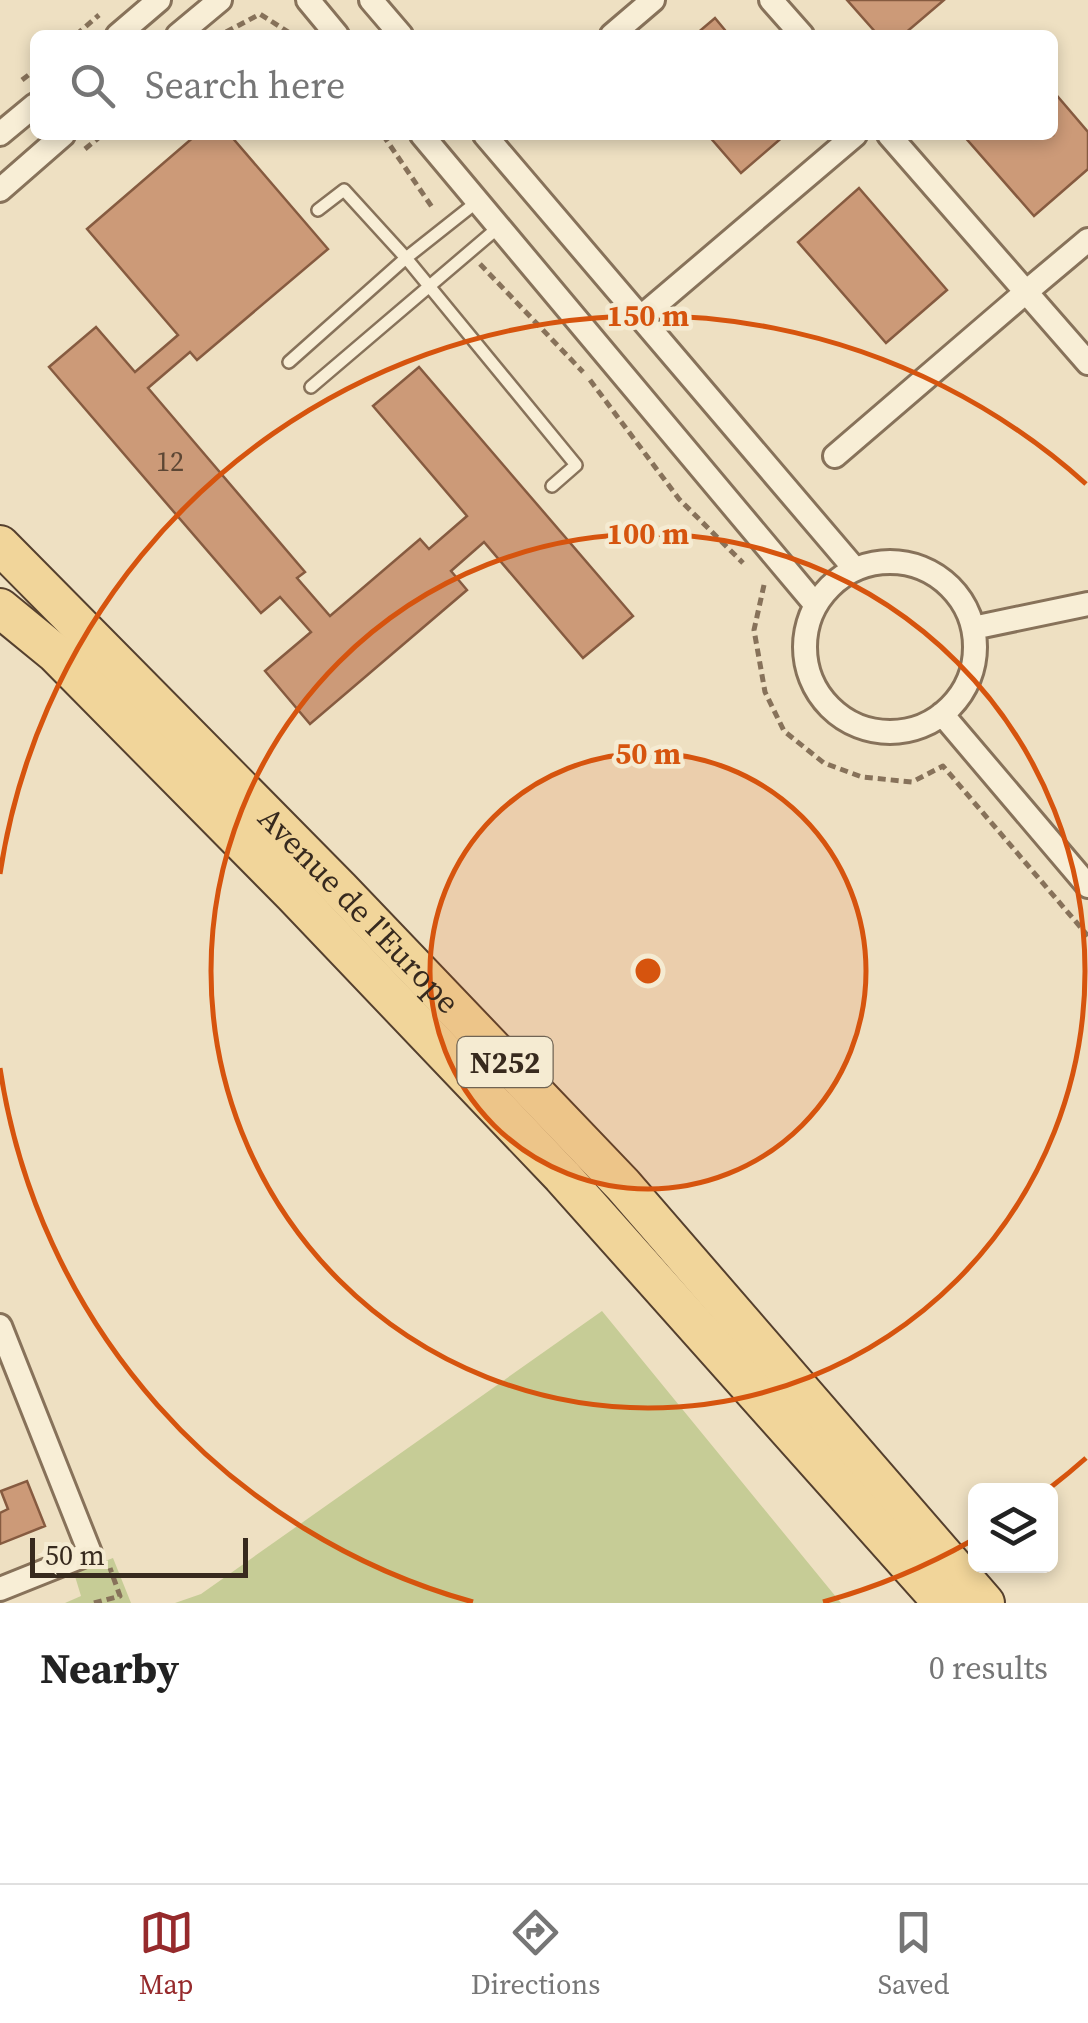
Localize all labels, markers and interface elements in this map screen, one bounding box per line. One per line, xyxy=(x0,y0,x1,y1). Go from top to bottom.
search box xyxy=(30,30,1058,140)
icon: search xyxy=(65,58,120,113)
text: Search here xyxy=(145,59,345,111)
text: 150 m xyxy=(607,295,689,336)
house number: 12 xyxy=(156,442,184,480)
text: 100 m xyxy=(607,513,689,554)
text: 50 m xyxy=(615,733,681,774)
street label: Avenue de l'Europe xyxy=(249,797,470,1023)
centre of rings xyxy=(630,953,666,989)
road number: N252 xyxy=(458,1037,552,1087)
map controls xyxy=(968,1483,1058,1573)
button: layers xyxy=(968,1483,1058,1573)
scale bar xyxy=(30,1533,248,1578)
text: 50 m xyxy=(45,1536,105,1574)
text: Nearby xyxy=(40,1639,179,1697)
text: 0 results xyxy=(929,1646,1048,1690)
tab: Map xyxy=(139,1905,194,2003)
tab: Directions xyxy=(471,1905,600,2003)
tab: Saved xyxy=(878,1905,949,2003)

